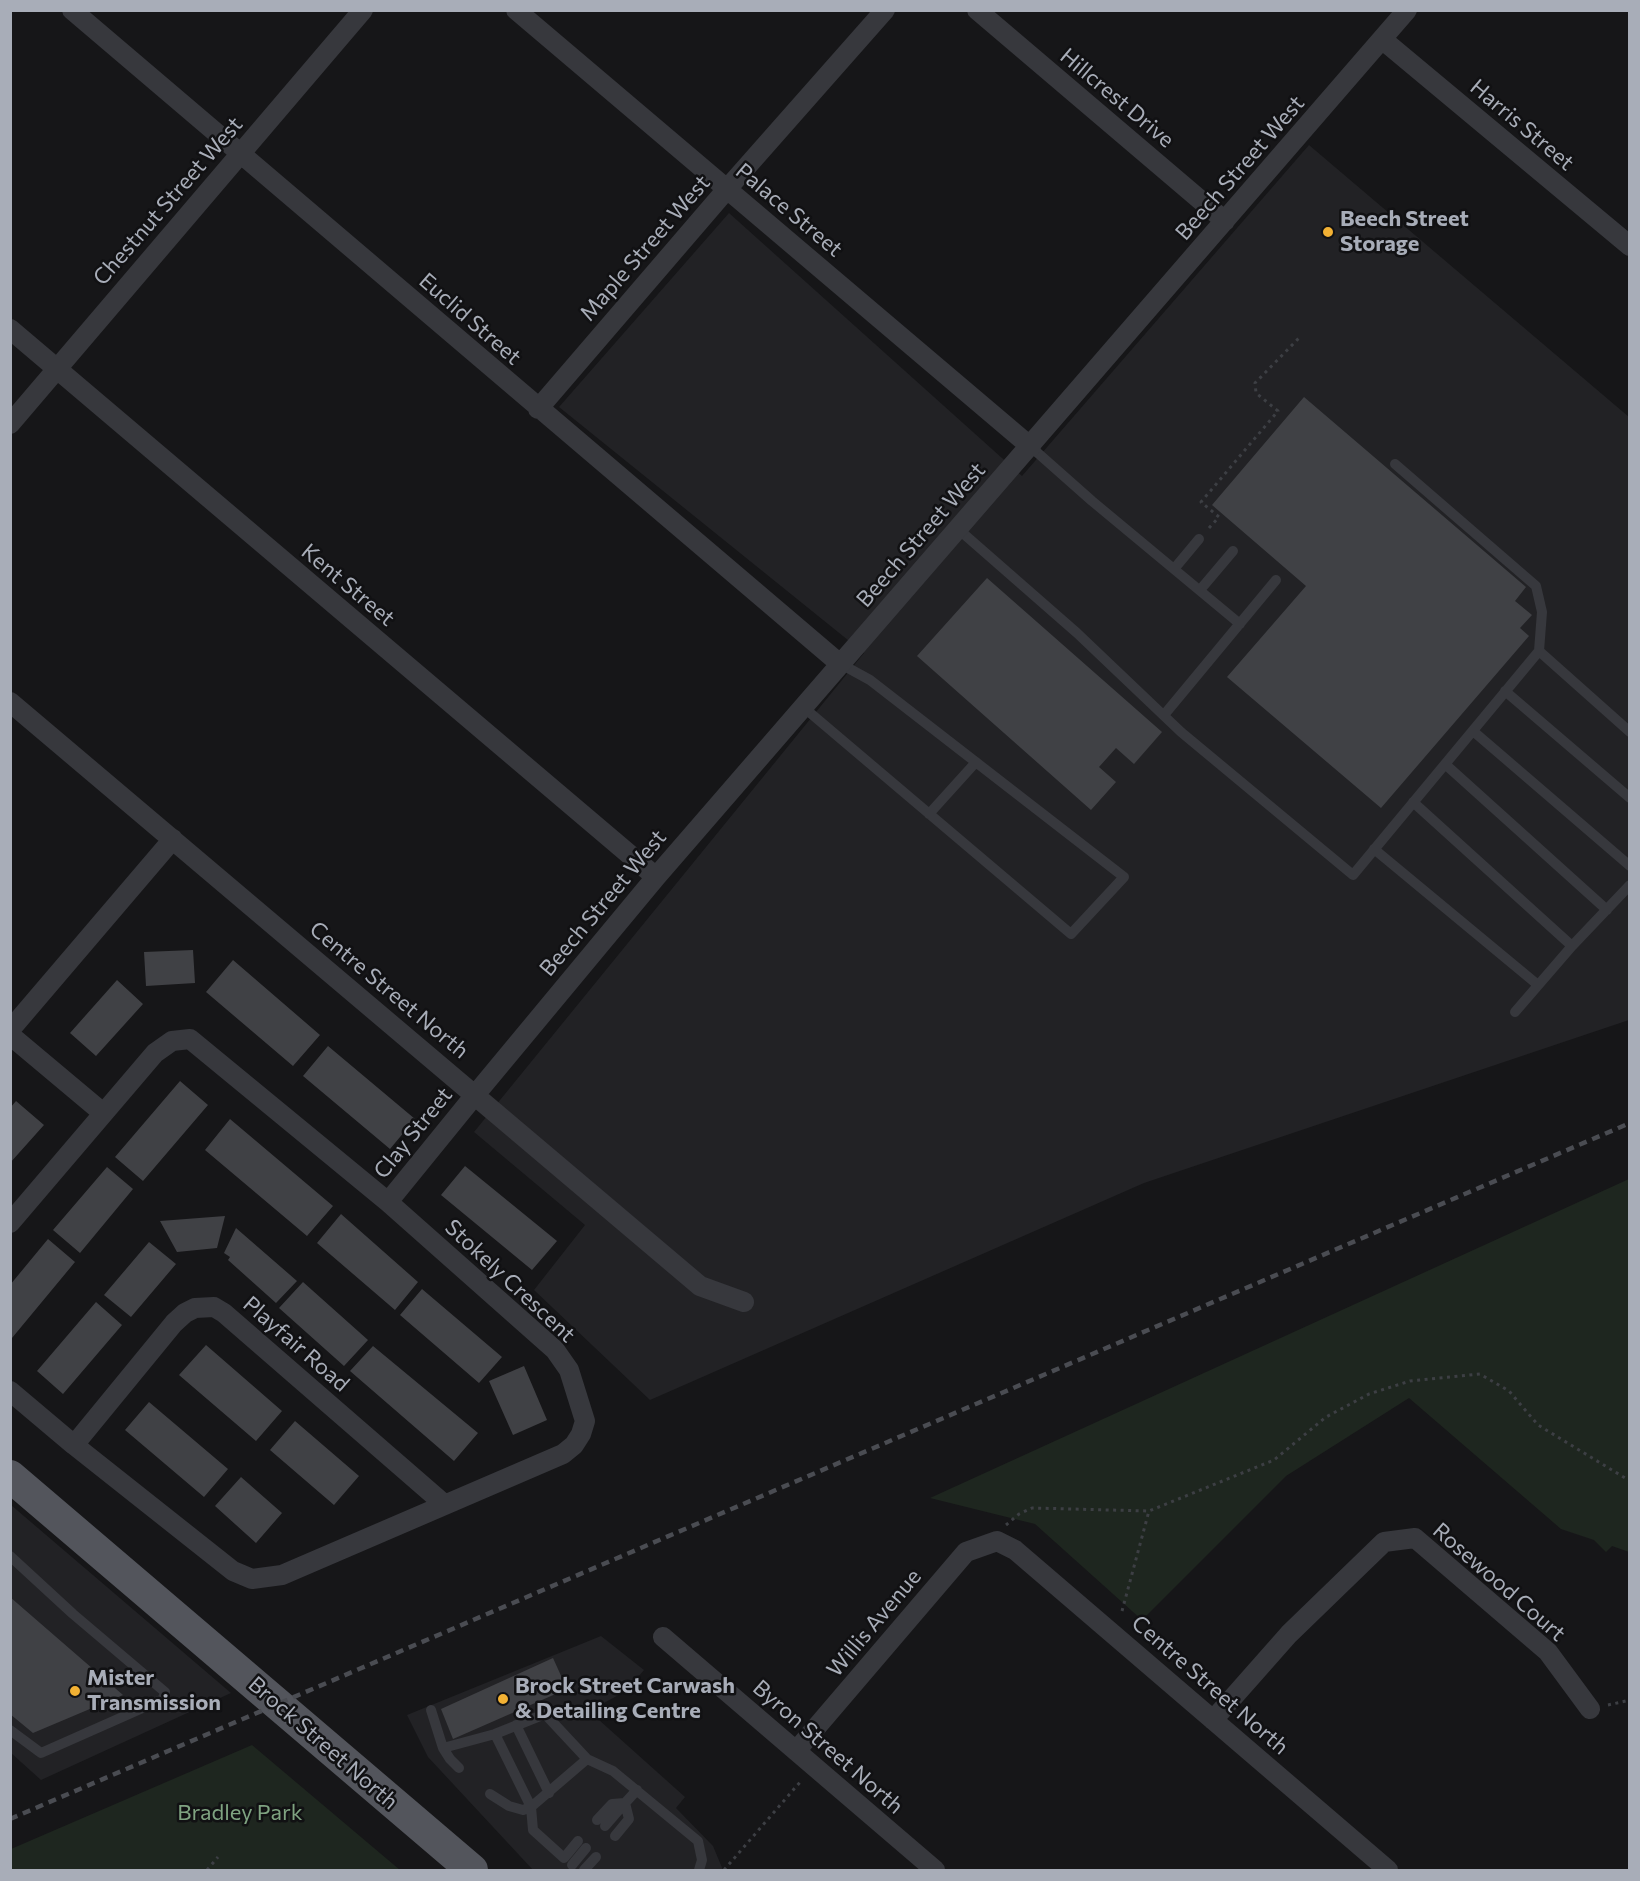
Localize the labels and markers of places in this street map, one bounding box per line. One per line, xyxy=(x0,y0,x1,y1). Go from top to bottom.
place label: Beech Street Storage xyxy=(1340,206,1469,258)
marker: Beech Street Storage xyxy=(1321,225,1335,239)
place label: Mister Transmission xyxy=(87,1665,221,1717)
place label: Brock Street Carwash & Detailing Centre xyxy=(515,1673,735,1724)
marker: Mister Transmission xyxy=(68,1684,82,1698)
marker: Brock Street Carwash & Detailing Centre xyxy=(496,1692,510,1706)

